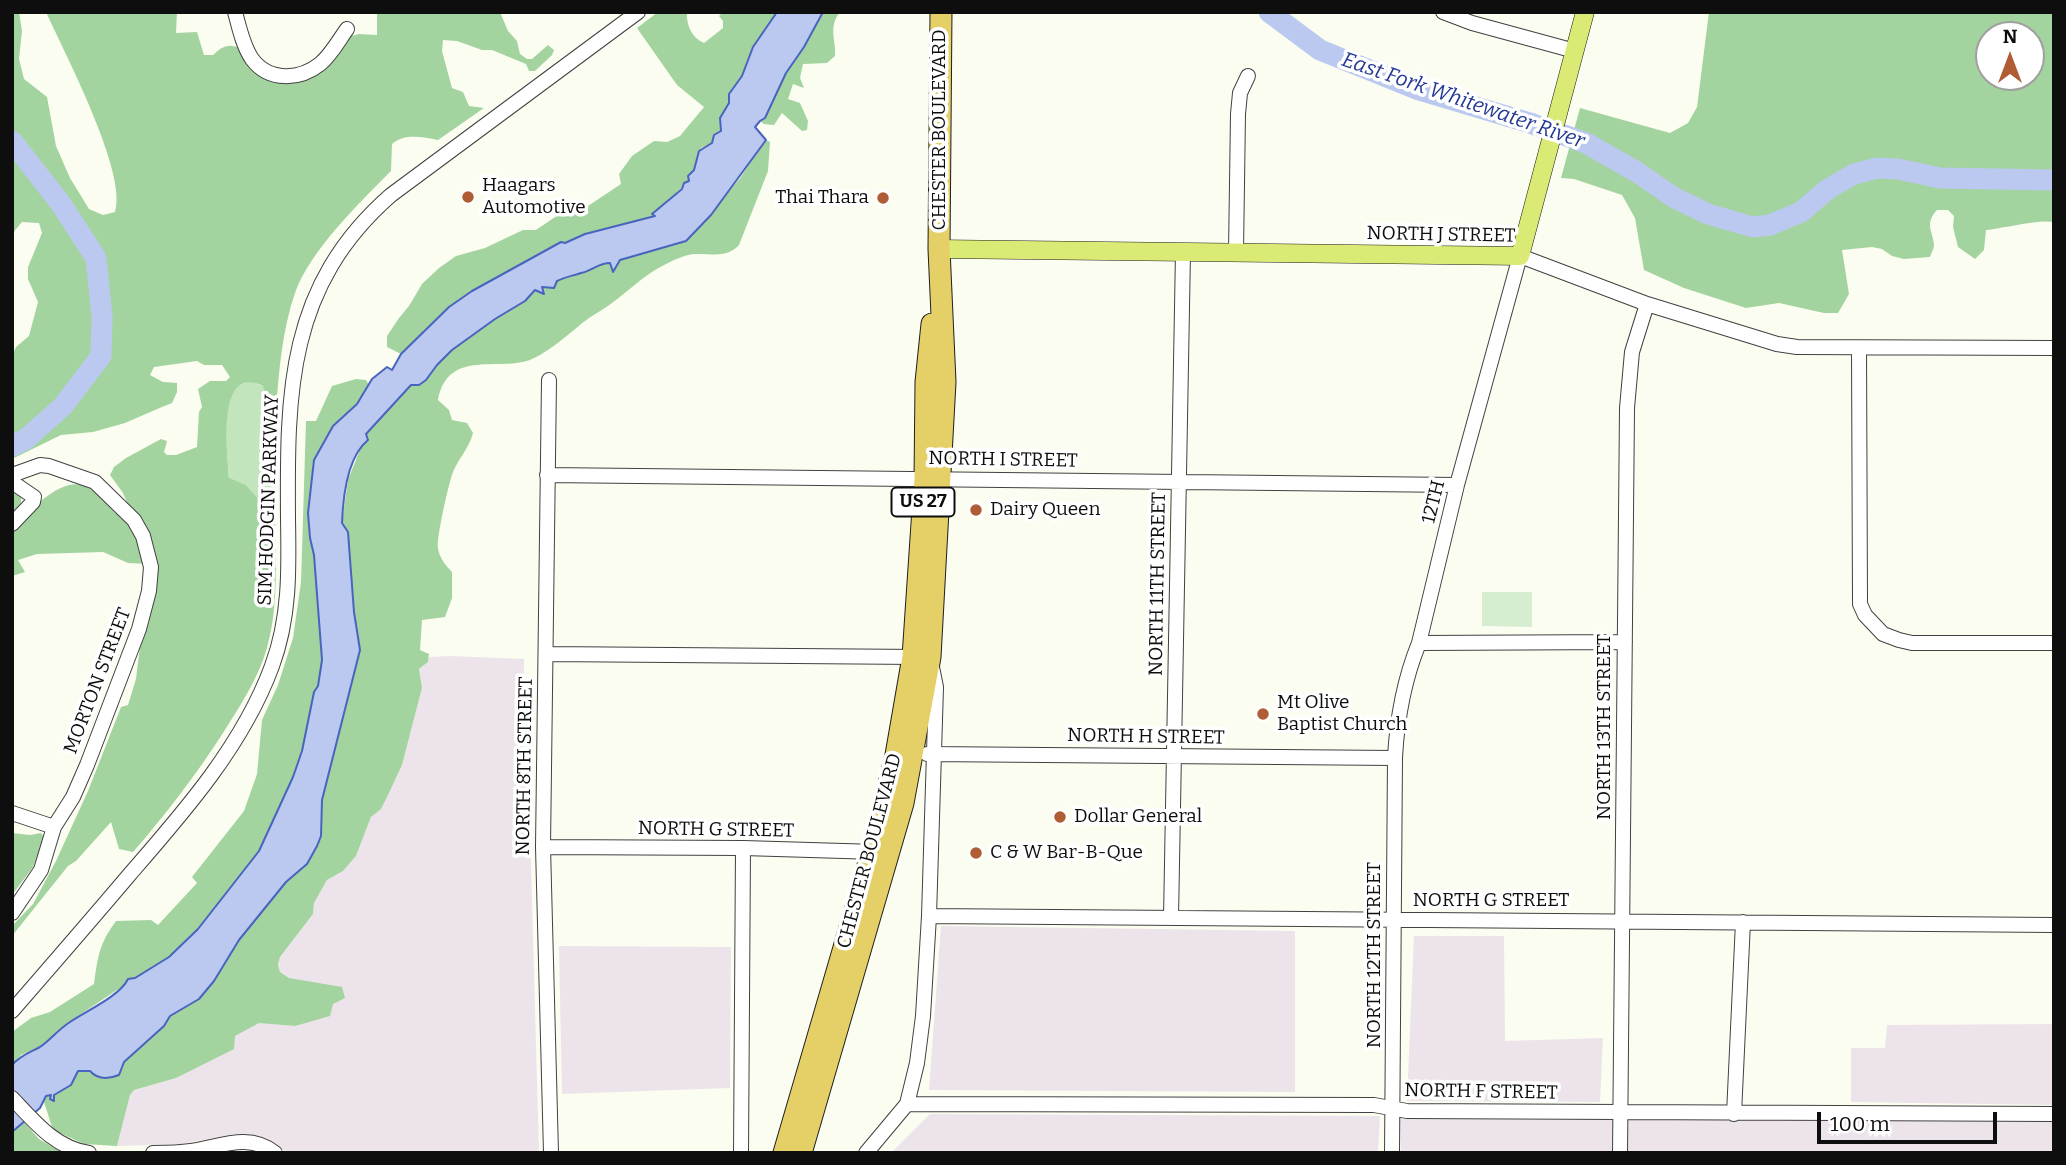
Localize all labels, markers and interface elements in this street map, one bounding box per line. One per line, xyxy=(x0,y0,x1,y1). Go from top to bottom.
north arrow xyxy=(1975,21,2045,91)
text: N xyxy=(2003,25,2017,48)
street label: CHESTER BOULEVARD xyxy=(929,29,951,231)
water label: East Fork Whitewater River xyxy=(1338,48,1588,154)
place label: Haagars Automotive xyxy=(482,175,586,219)
place label: Thai Thara xyxy=(775,187,869,209)
marker: Haagars Automotive xyxy=(460,189,476,205)
marker: Thai Thara xyxy=(875,190,891,206)
street label: NORTH J STREET xyxy=(1366,222,1516,248)
street label: SIM HODGIN PARKWAY xyxy=(254,394,284,606)
street label: NORTH I STREET xyxy=(928,447,1078,473)
street label: 12TH xyxy=(1418,478,1450,526)
road number: US 27 xyxy=(892,488,954,516)
street label: NORTH 11TH STREET xyxy=(1145,492,1171,676)
place label: Dairy Queen xyxy=(990,499,1101,521)
marker: Dairy Queen xyxy=(968,502,984,518)
street label: MORTON STREET xyxy=(60,605,136,757)
street label: NORTH 13TH STREET xyxy=(1594,634,1616,820)
street label: NORTH 8TH STREET xyxy=(512,676,538,856)
place label: Mt Olive Baptist Church xyxy=(1277,692,1407,736)
marker: Mt Olive Baptist Church xyxy=(1255,706,1271,722)
street label: NORTH H STREET xyxy=(1067,724,1225,750)
street label: CHESTER BOULEVARD xyxy=(833,751,907,951)
place label: Dollar General xyxy=(1074,806,1202,828)
marker: Dollar General xyxy=(1052,809,1068,825)
street label: NORTH G STREET xyxy=(638,817,794,843)
place label: C & W Bar-B-Que xyxy=(990,842,1143,864)
marker: C & W Bar-B-Que xyxy=(968,845,984,861)
street label: NORTH 12TH STREET xyxy=(1364,862,1386,1048)
street label: NORTH G STREET xyxy=(1413,890,1569,912)
street label: NORTH F STREET xyxy=(1404,1079,1558,1105)
scale bar xyxy=(1821,1098,2001,1142)
text: 100 m xyxy=(1830,1111,1890,1137)

